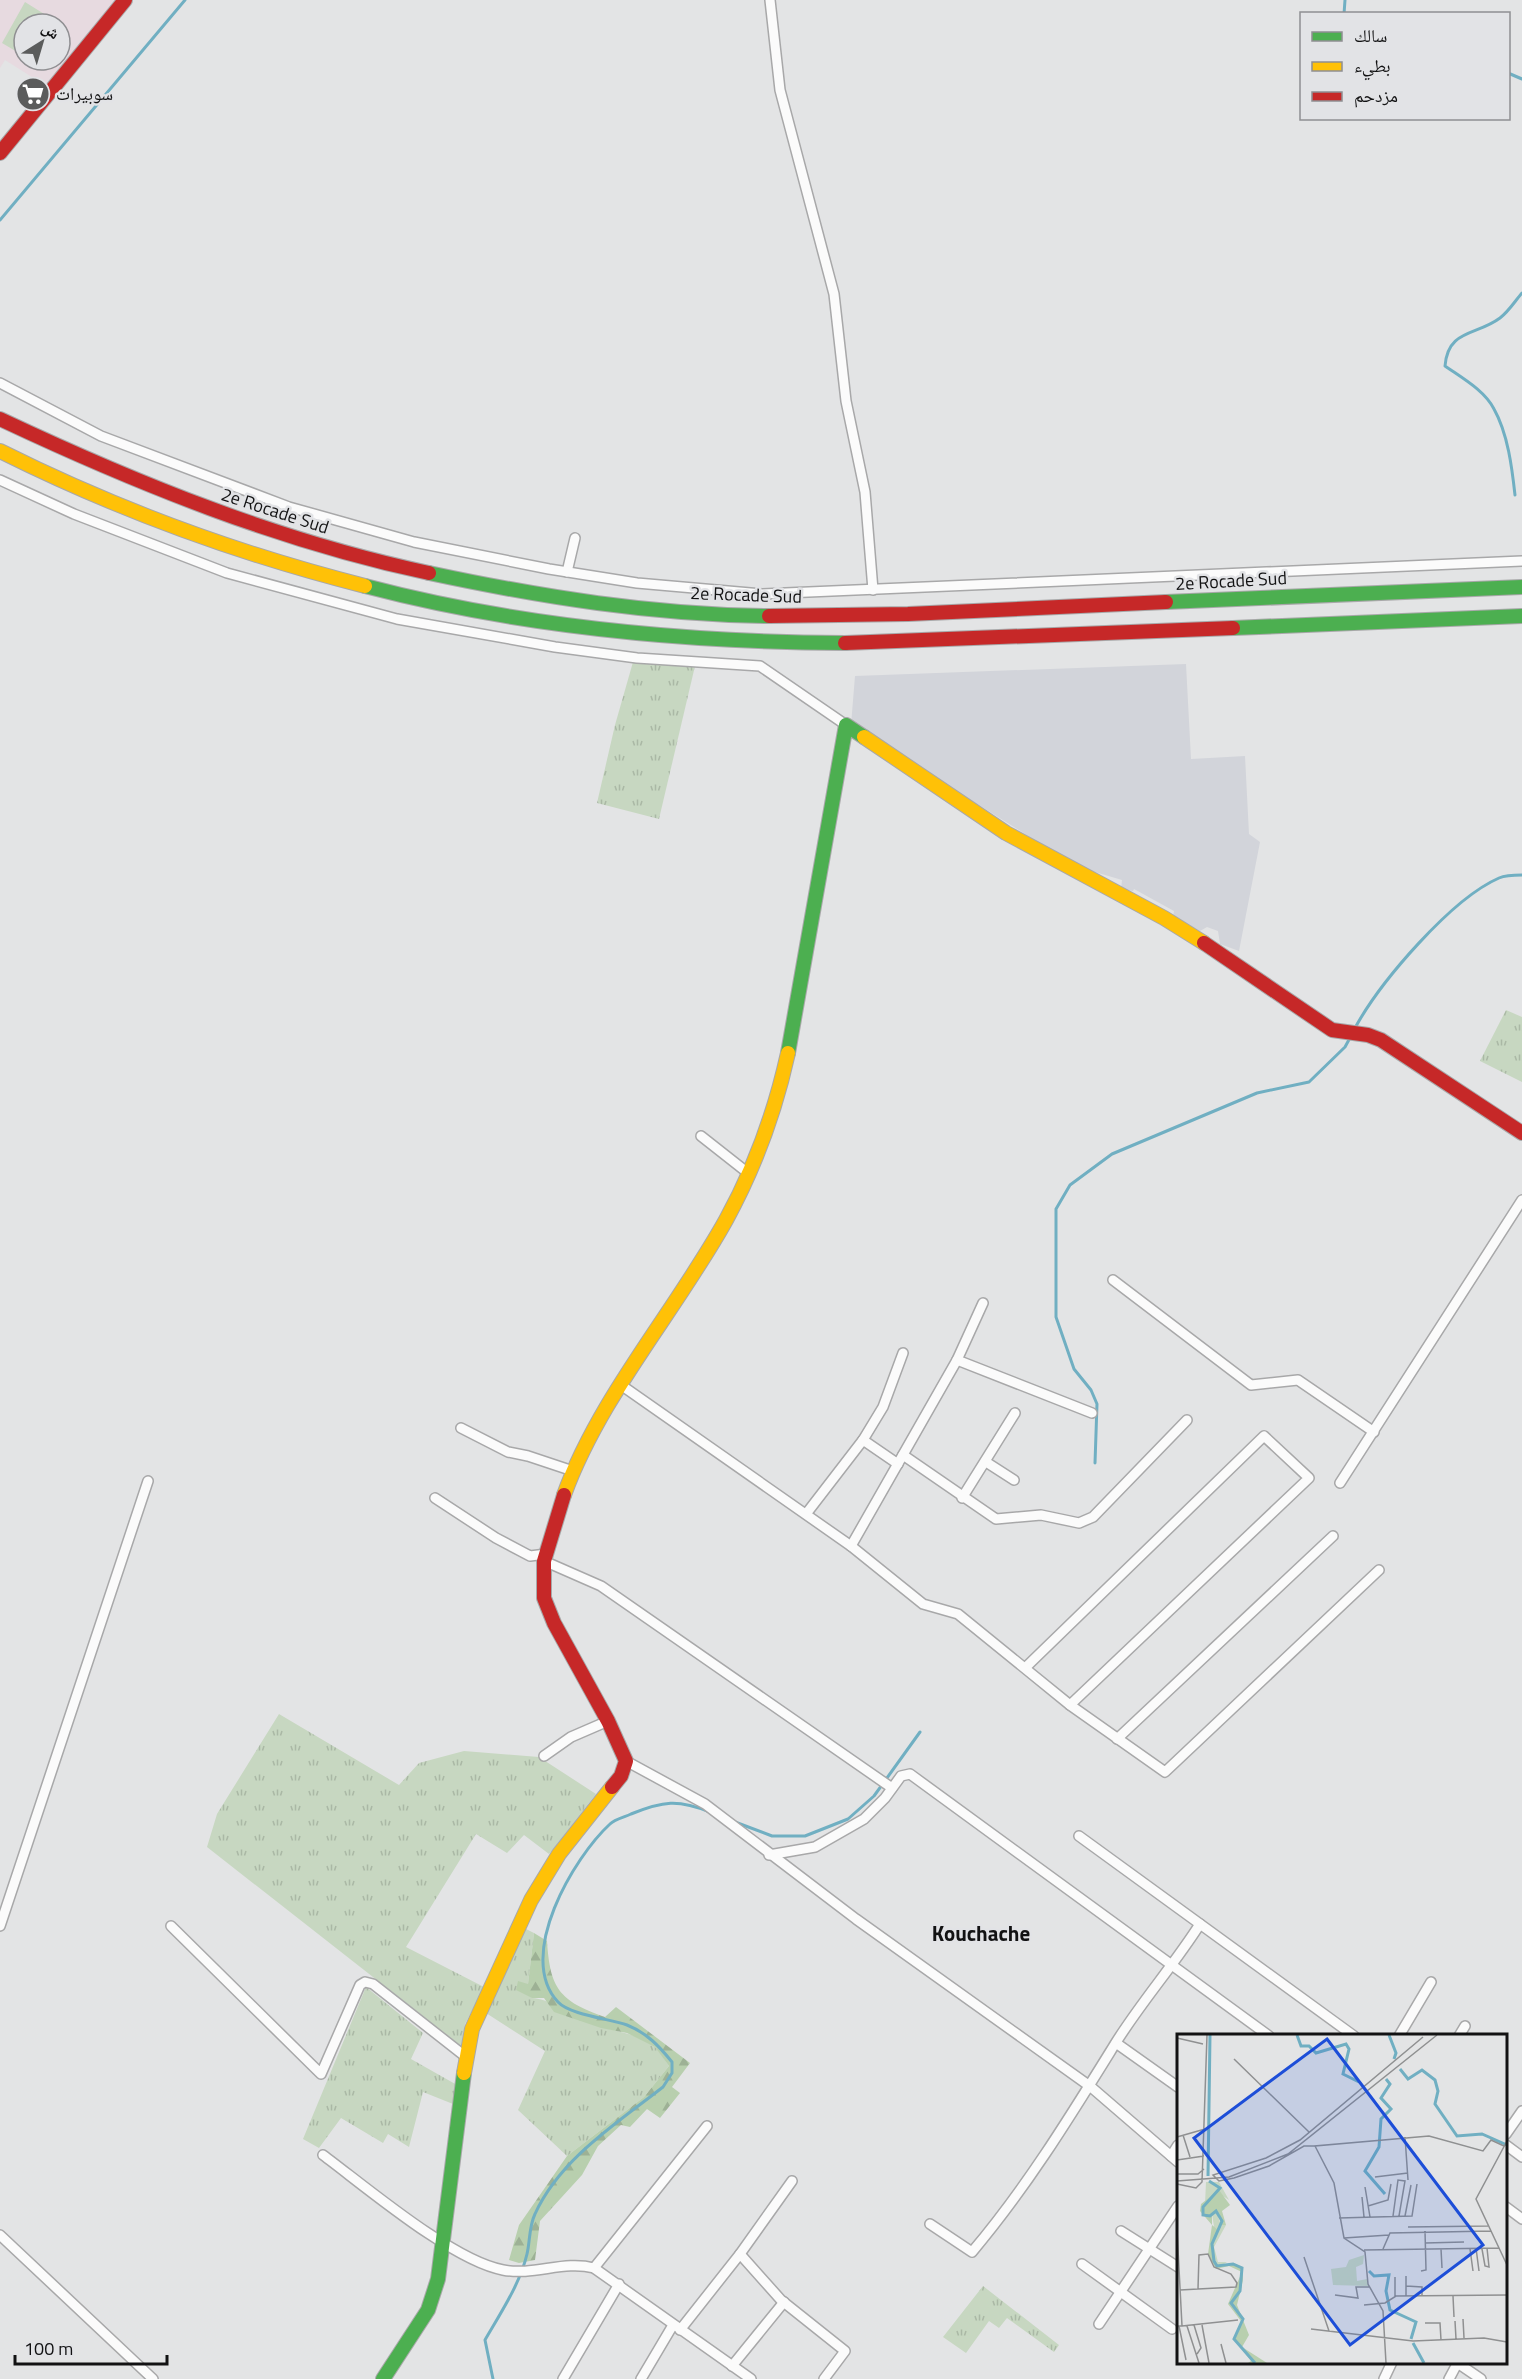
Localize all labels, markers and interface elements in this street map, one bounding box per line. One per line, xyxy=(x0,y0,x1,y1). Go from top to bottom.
north arrow xyxy=(12,12,72,72)
legend xyxy=(1300,12,1510,120)
text: ش xyxy=(37,15,65,45)
text: سالك xyxy=(1354,22,1387,49)
text: بطيء xyxy=(1354,52,1391,81)
supermarket icon: سوبيرات xyxy=(15,76,51,112)
place label: سوبيرات xyxy=(56,80,113,107)
text: مزدحم xyxy=(1354,82,1398,109)
street label: 2e Rocade Sud xyxy=(218,480,333,541)
street label: 2e Rocade Sud xyxy=(1174,564,1288,597)
street label: 2e Rocade Sud xyxy=(690,579,802,610)
district label: Kouchache xyxy=(932,1917,1030,1949)
inset map xyxy=(1177,2034,1507,2364)
scale bar xyxy=(15,2328,166,2366)
text: 100 m xyxy=(24,2335,73,2362)

